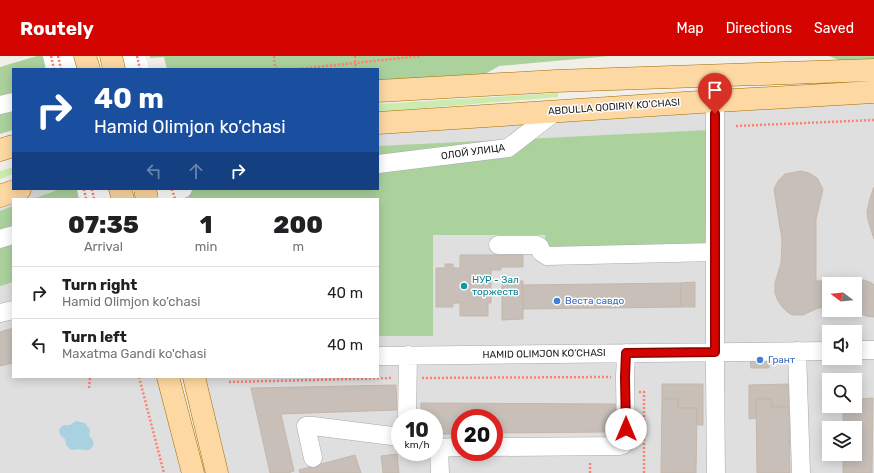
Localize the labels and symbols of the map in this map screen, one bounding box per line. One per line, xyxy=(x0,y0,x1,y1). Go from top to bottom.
pin xyxy=(698,73,732,114)
street label: ABDULLA QODIRIY KO'CHASI xyxy=(548,96,680,118)
street label: ОЛОЙ УЛИЦА xyxy=(440,142,506,162)
place label: НУР - Зал торжеств xyxy=(472,274,519,298)
north arrow xyxy=(822,277,862,317)
marker: НУР - Зал торжеств xyxy=(459,281,469,291)
place label: Веста савдо xyxy=(565,295,625,307)
marker: Веста савдо xyxy=(552,296,562,306)
street label: HAMID OLIMJON KO’CHASI xyxy=(482,347,606,361)
place label: Грант xyxy=(768,354,795,366)
marker: Грант xyxy=(755,355,765,365)
position arrow xyxy=(605,408,647,450)
speed limit sign: 20 xyxy=(451,409,503,461)

